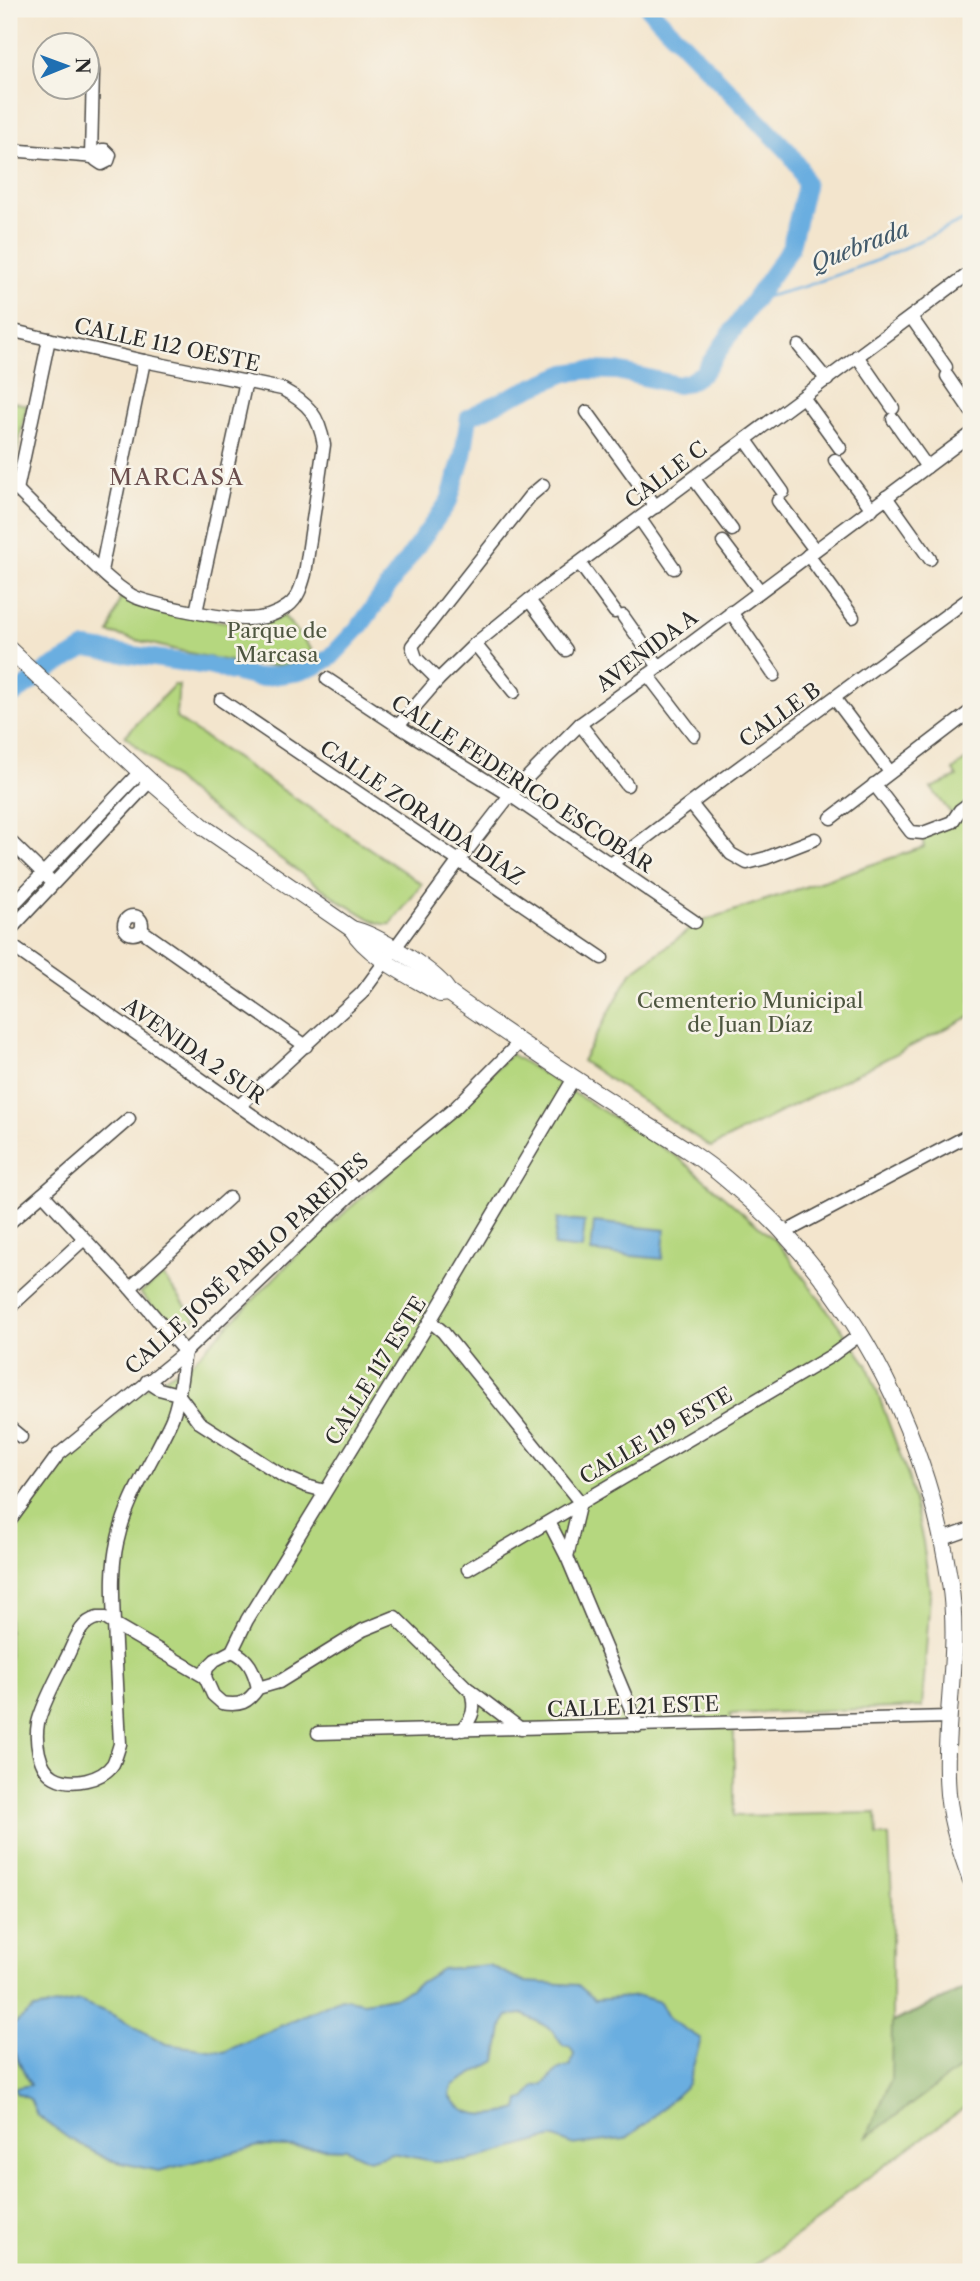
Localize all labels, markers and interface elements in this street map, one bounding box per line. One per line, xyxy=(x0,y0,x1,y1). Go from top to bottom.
north arrow xyxy=(32,32,102,102)
text: N xyxy=(71,57,94,74)
water label: Quebrada xyxy=(807,214,914,278)
street label: CALLE 112 OESTE xyxy=(72,313,262,376)
street label: CALLE C xyxy=(620,436,711,513)
district label: MARCASA xyxy=(109,463,245,491)
street label: AVENIDA A xyxy=(590,604,703,697)
park label: Parque de Marcasa xyxy=(227,618,327,667)
street label: CALLE B xyxy=(734,677,825,752)
street label: CALLE FEDERICO ESCOBAR xyxy=(387,690,659,878)
street label: CALLE ZORAIDA DÍAZ xyxy=(315,735,529,890)
park label: Cementerio Municipal de Juan Díaz xyxy=(637,988,863,1037)
street label: AVENIDA 2 SUR xyxy=(118,992,271,1110)
street label: CALLE JOSÉ PABLO PAREDES xyxy=(120,1148,373,1380)
street label: CALLE 117 ESTE xyxy=(320,1292,431,1450)
street label: CALLE 119 ESTE xyxy=(575,1382,737,1489)
street label: CALLE 121 ESTE xyxy=(547,1691,719,1722)

